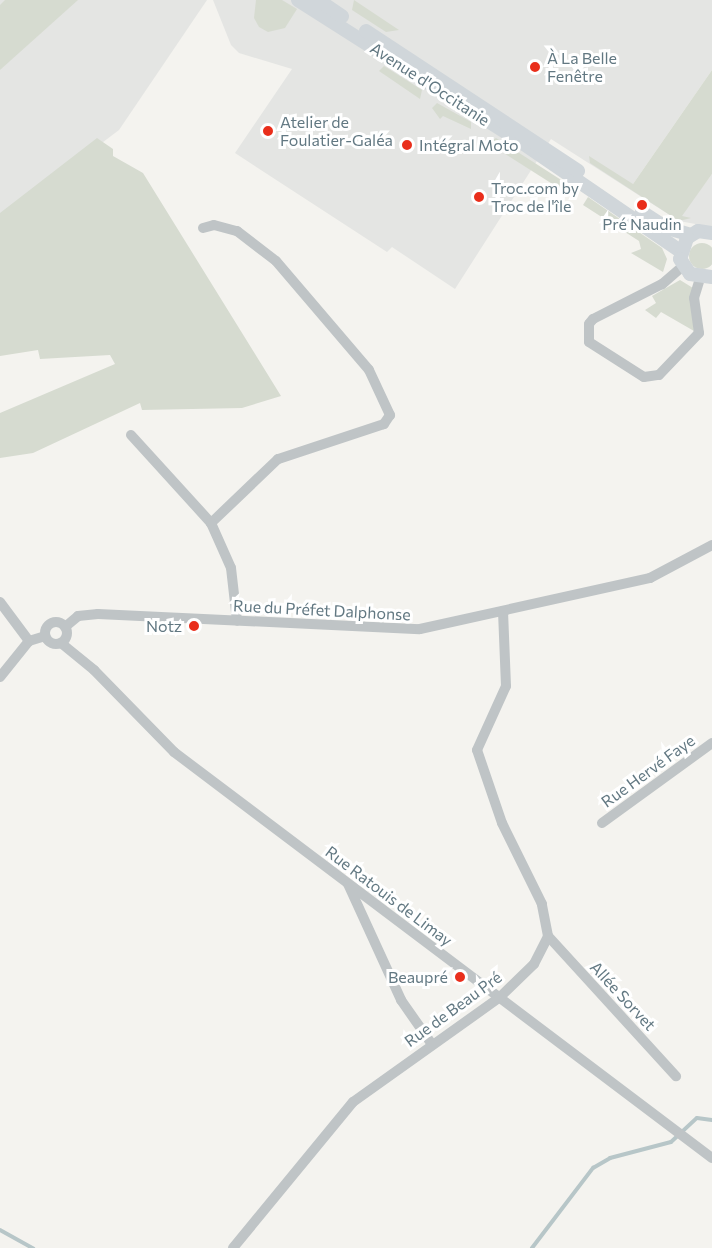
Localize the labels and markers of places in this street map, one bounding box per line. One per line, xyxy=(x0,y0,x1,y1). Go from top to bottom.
place label: À La Belle Fenêtre xyxy=(547,48,617,86)
marker: À La Belle Fenêtre xyxy=(528,60,542,74)
place label: Atelier de Foulatier-Galéa xyxy=(280,112,393,150)
marker: Atelier de Foulatier-Galéa xyxy=(261,124,275,138)
place label: Intégral Moto xyxy=(419,135,519,155)
marker: Intégral Moto xyxy=(400,138,414,152)
place label: Troc.com by Troc de l'île xyxy=(491,178,579,216)
marker: Troc.com by Troc de l'île xyxy=(472,190,486,204)
marker: Pré Naudin xyxy=(635,198,649,212)
place label: Pré Naudin xyxy=(602,214,682,234)
place label: Notz xyxy=(146,616,182,636)
marker: Notz xyxy=(187,619,201,633)
place label: Beaupré xyxy=(388,967,448,987)
marker: Beaupré xyxy=(453,970,467,984)

